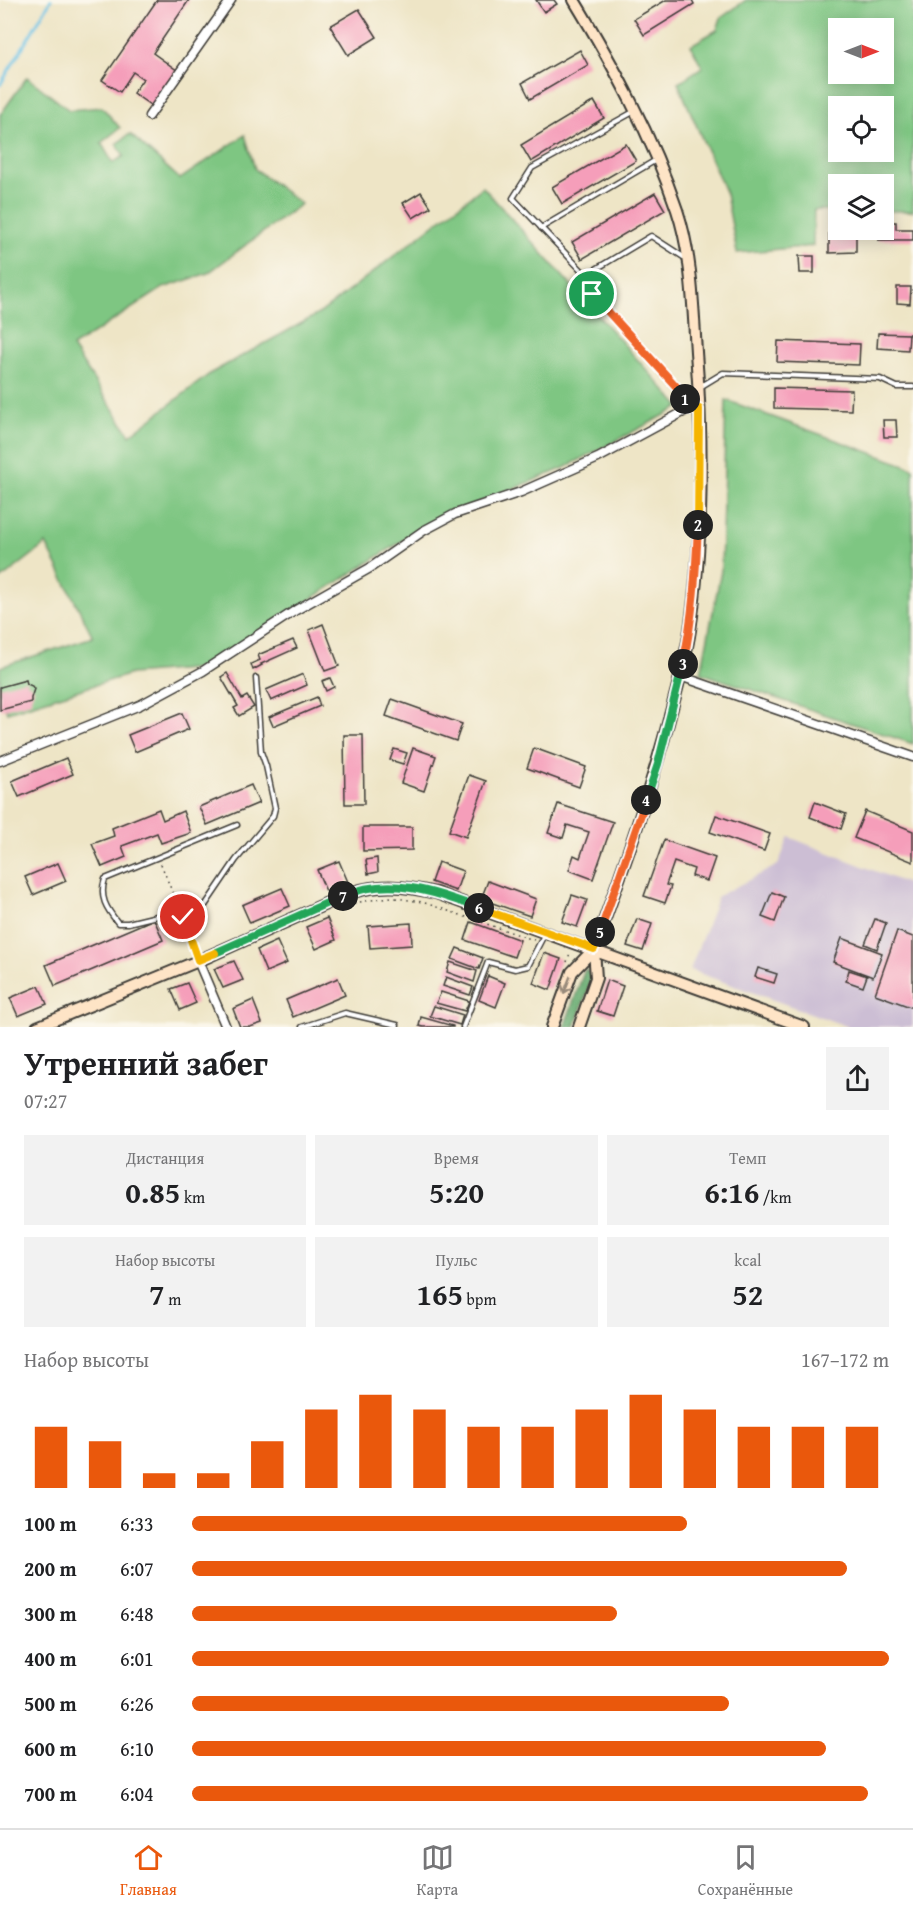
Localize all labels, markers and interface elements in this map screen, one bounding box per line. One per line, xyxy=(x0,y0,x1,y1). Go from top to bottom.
north arrow xyxy=(828,18,894,84)
map controls xyxy=(828,18,894,240)
button: locate xyxy=(828,96,894,162)
button: layers xyxy=(828,174,894,240)
pin xyxy=(566,268,617,319)
icon: arrive xyxy=(575,277,608,310)
pin: 1 xyxy=(670,384,700,414)
text: 1 xyxy=(681,387,689,411)
pin: 2 xyxy=(683,510,713,540)
text: 2 xyxy=(694,513,702,537)
pin: 3 xyxy=(668,649,698,679)
text: 3 xyxy=(679,652,687,676)
pin: 4 xyxy=(631,785,661,815)
text: 4 xyxy=(642,788,650,812)
pin: 7 xyxy=(328,881,358,911)
text: 7 xyxy=(339,884,347,908)
pin xyxy=(157,891,208,942)
pin: 6 xyxy=(464,893,494,923)
text: 6 xyxy=(475,896,483,920)
icon: check xyxy=(166,900,199,933)
pin: 5 xyxy=(585,917,615,947)
text: 5 xyxy=(596,920,604,944)
one-way arrow xyxy=(561,975,572,994)
text: Утренний забег xyxy=(24,1039,268,1087)
button: share xyxy=(826,1047,889,1110)
text: 07:27 xyxy=(24,1086,67,1115)
text: Дистанция xyxy=(126,1146,204,1170)
text: Время xyxy=(434,1146,479,1170)
text: Темп xyxy=(729,1146,766,1170)
text: 0.85 xyxy=(125,1170,180,1214)
text: 5:20 xyxy=(429,1170,484,1214)
text: 6:16 xyxy=(704,1170,759,1214)
text: km xyxy=(180,1185,205,1209)
text: /km xyxy=(759,1185,792,1209)
text: Набор высоты xyxy=(115,1248,215,1272)
text: Пульс xyxy=(436,1248,477,1272)
text: kcal xyxy=(734,1248,761,1272)
text: 7 xyxy=(149,1272,165,1316)
text: 165 xyxy=(416,1272,463,1316)
text: 52 xyxy=(732,1272,763,1316)
text: m xyxy=(165,1287,181,1311)
text: bpm xyxy=(463,1287,497,1311)
text: Набор высоты xyxy=(24,1345,149,1374)
text: 167–172 m xyxy=(801,1345,889,1374)
text: 100 m xyxy=(24,1509,77,1538)
text: 6:33 xyxy=(120,1509,154,1538)
text: 200 m xyxy=(24,1554,77,1583)
text: 6:07 xyxy=(120,1554,154,1583)
text: 300 m xyxy=(24,1599,77,1628)
text: 6:48 xyxy=(120,1599,154,1628)
text: 400 m xyxy=(24,1644,77,1673)
text: 6:01 xyxy=(120,1644,154,1673)
text: 500 m xyxy=(24,1689,77,1718)
text: 6:26 xyxy=(120,1689,154,1718)
text: 600 m xyxy=(24,1734,77,1763)
text: 6:10 xyxy=(120,1734,154,1763)
text: 700 m xyxy=(24,1779,77,1808)
text: 6:04 xyxy=(120,1779,154,1808)
tab: Главная xyxy=(120,1841,177,1901)
tab: Карта xyxy=(417,1841,458,1901)
tab: Сохранённые xyxy=(698,1841,793,1901)

